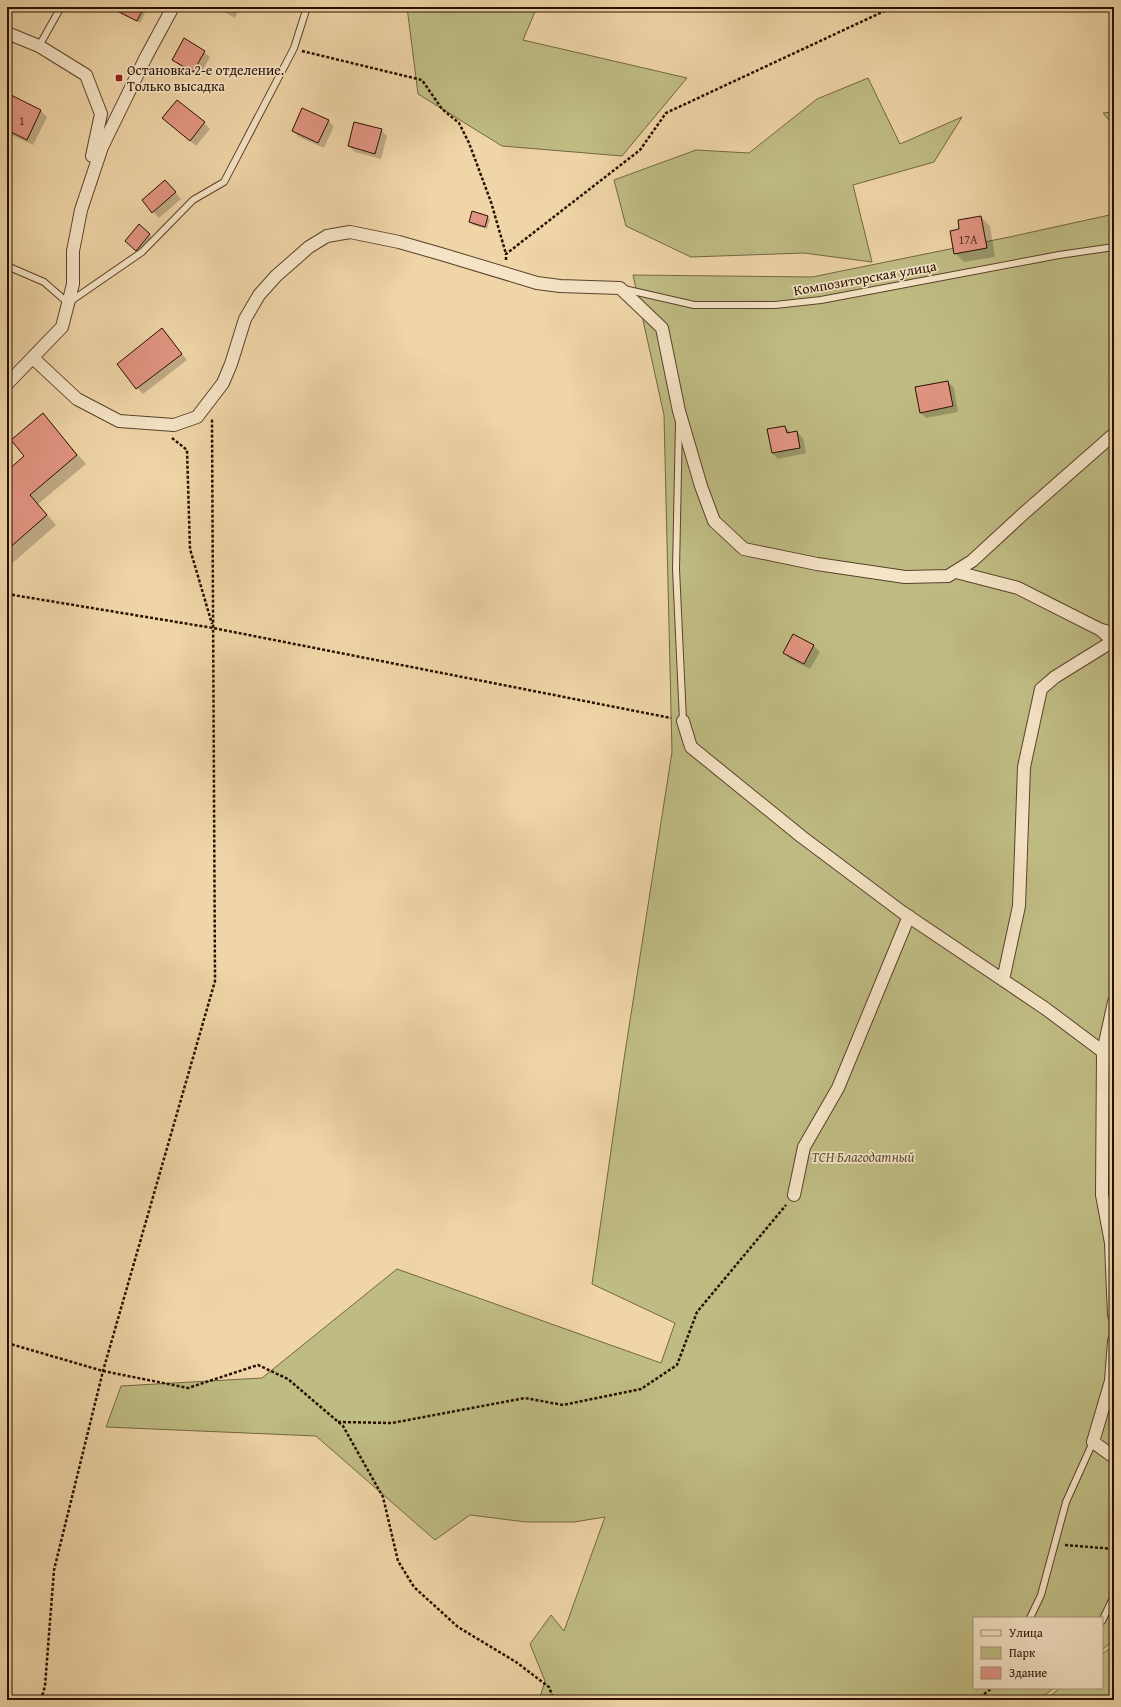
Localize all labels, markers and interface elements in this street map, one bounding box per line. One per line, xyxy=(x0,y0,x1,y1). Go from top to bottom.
place label: Остановка 2-е отделение. Только высадка xyxy=(127,60,284,96)
marker: Остановка 2-е отделение. Только высадка xyxy=(114,73,124,83)
house number: 1 xyxy=(19,112,25,129)
house number: 17А xyxy=(959,231,978,248)
street label: Композиторская улица xyxy=(792,256,938,300)
park label: ТСН Благодатный xyxy=(811,1147,915,1167)
legend xyxy=(973,1617,1103,1689)
text: Улица xyxy=(1009,1624,1043,1641)
text: Парк xyxy=(1009,1644,1036,1661)
text: Здание xyxy=(1009,1664,1048,1681)

